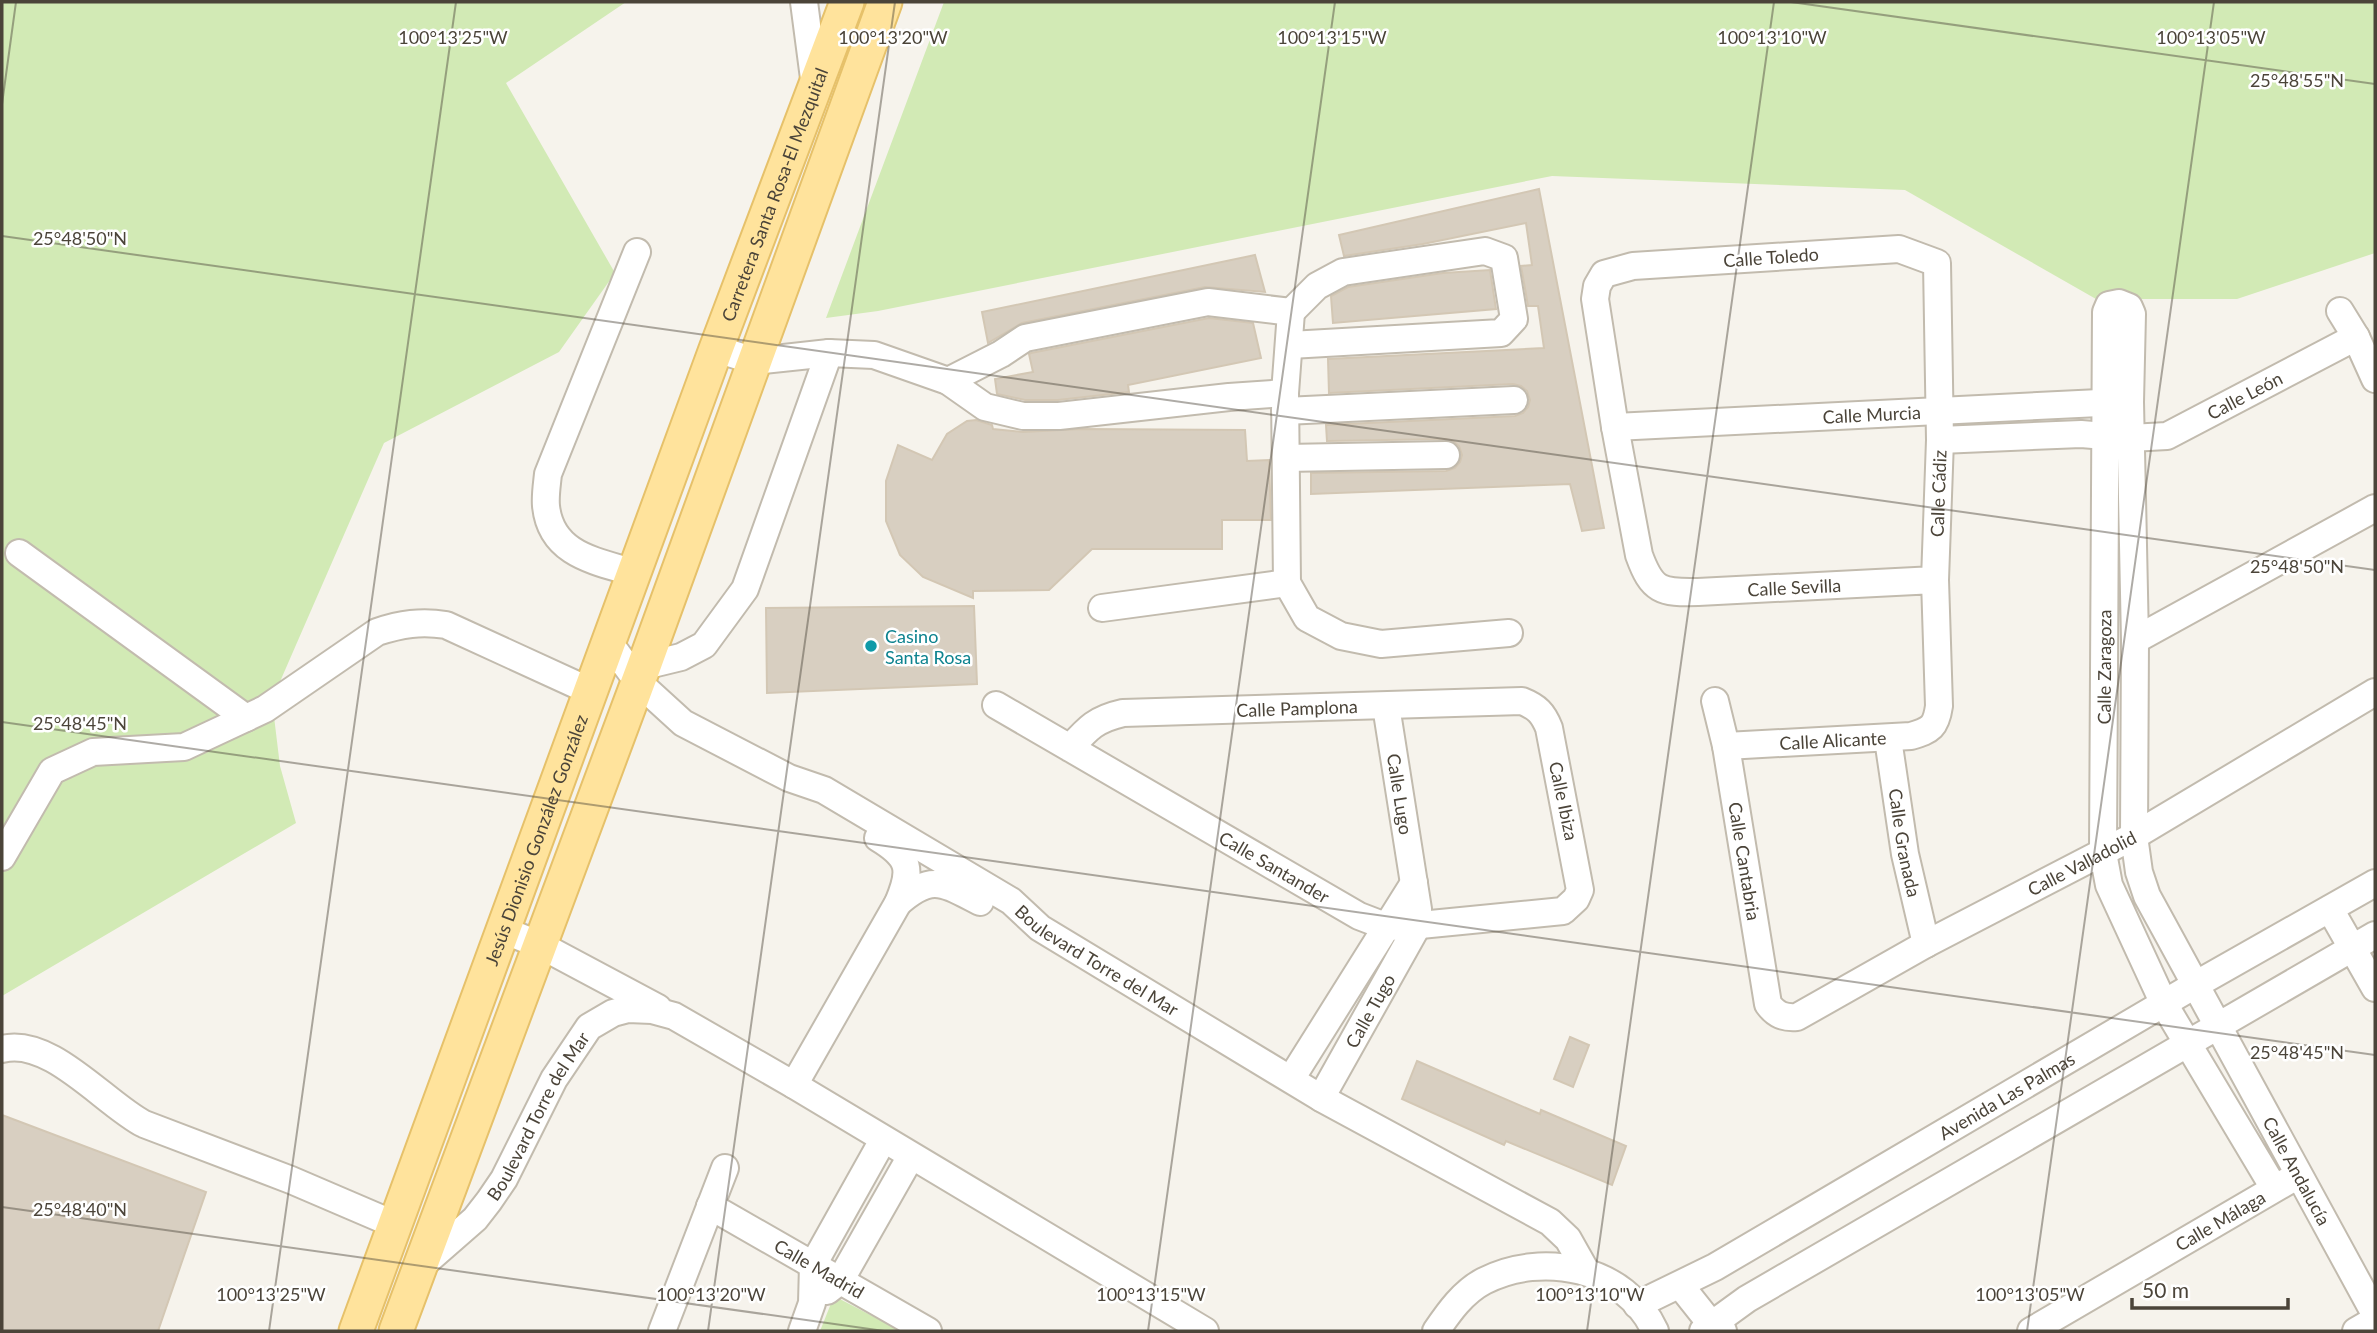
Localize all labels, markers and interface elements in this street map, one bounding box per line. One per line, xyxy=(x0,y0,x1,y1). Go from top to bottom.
text: 100°13'25"W xyxy=(398,26,508,48)
text: 100°13'20"W xyxy=(838,26,948,48)
text: 100°13'15"W xyxy=(1277,26,1387,48)
text: 100°13'10"W xyxy=(1717,26,1827,48)
text: 100°13'05"W xyxy=(2156,26,2266,48)
street label: Carretera Santa Rosa-El Mezquital xyxy=(716,65,832,324)
text: 25°48'55"N xyxy=(2250,69,2344,91)
text: 25°48'50"N xyxy=(33,227,127,249)
street label: Calle Toledo xyxy=(1722,243,1820,271)
street label: Calle León xyxy=(2203,367,2286,424)
street label: Calle Murcia xyxy=(1822,401,1921,428)
street label: Calle Cádiz xyxy=(1926,449,1951,537)
text: 25°48'50"N xyxy=(2250,555,2344,577)
street label: Calle Sevilla xyxy=(1747,574,1842,600)
street label: Calle Zaragoza xyxy=(2093,609,2115,725)
place label: Casino Santa Rosa xyxy=(885,625,971,668)
marker: Casino Santa Rosa xyxy=(863,638,879,654)
street label: Calle Pamplona xyxy=(1236,695,1358,721)
street label: Jesús Dionisio González González xyxy=(480,711,592,968)
text: 25°48'45"N xyxy=(33,712,127,734)
street label: Calle Alicante xyxy=(1779,726,1887,754)
street label: Calle Lugo xyxy=(1383,752,1417,836)
street label: Calle Ibiza xyxy=(1545,760,1583,842)
street label: Calle Granada xyxy=(1884,787,1926,899)
street label: Calle Cantabria xyxy=(1724,800,1765,922)
street label: Calle Santander xyxy=(1215,826,1334,908)
street label: Calle Valladolid xyxy=(2024,826,2140,900)
street label: Boulevard Torre del Mar xyxy=(1011,900,1183,1020)
street label: Calle Tugo xyxy=(1340,970,1399,1052)
street label: Boulevard Torre del Mar xyxy=(482,1027,594,1204)
text: 25°48'45"N xyxy=(2250,1041,2344,1063)
street label: Avenida Las Palmas xyxy=(1935,1047,2079,1144)
street label: Calle Andalucía xyxy=(2258,1113,2335,1229)
street label: Calle Málaga xyxy=(2171,1186,2269,1255)
text: 25°48'40"N xyxy=(33,1198,127,1220)
street label: Calle Madrid xyxy=(770,1234,868,1303)
scale bar xyxy=(2132,1266,2288,1310)
text: 50 m xyxy=(2142,1277,2189,1302)
text: 100°13'25"W xyxy=(216,1283,326,1305)
text: 100°13'20"W xyxy=(656,1283,766,1305)
text: 100°13'15"W xyxy=(1096,1283,1206,1305)
text: 100°13'10"W xyxy=(1535,1283,1645,1305)
text: 100°13'05"W xyxy=(1975,1283,2085,1305)

